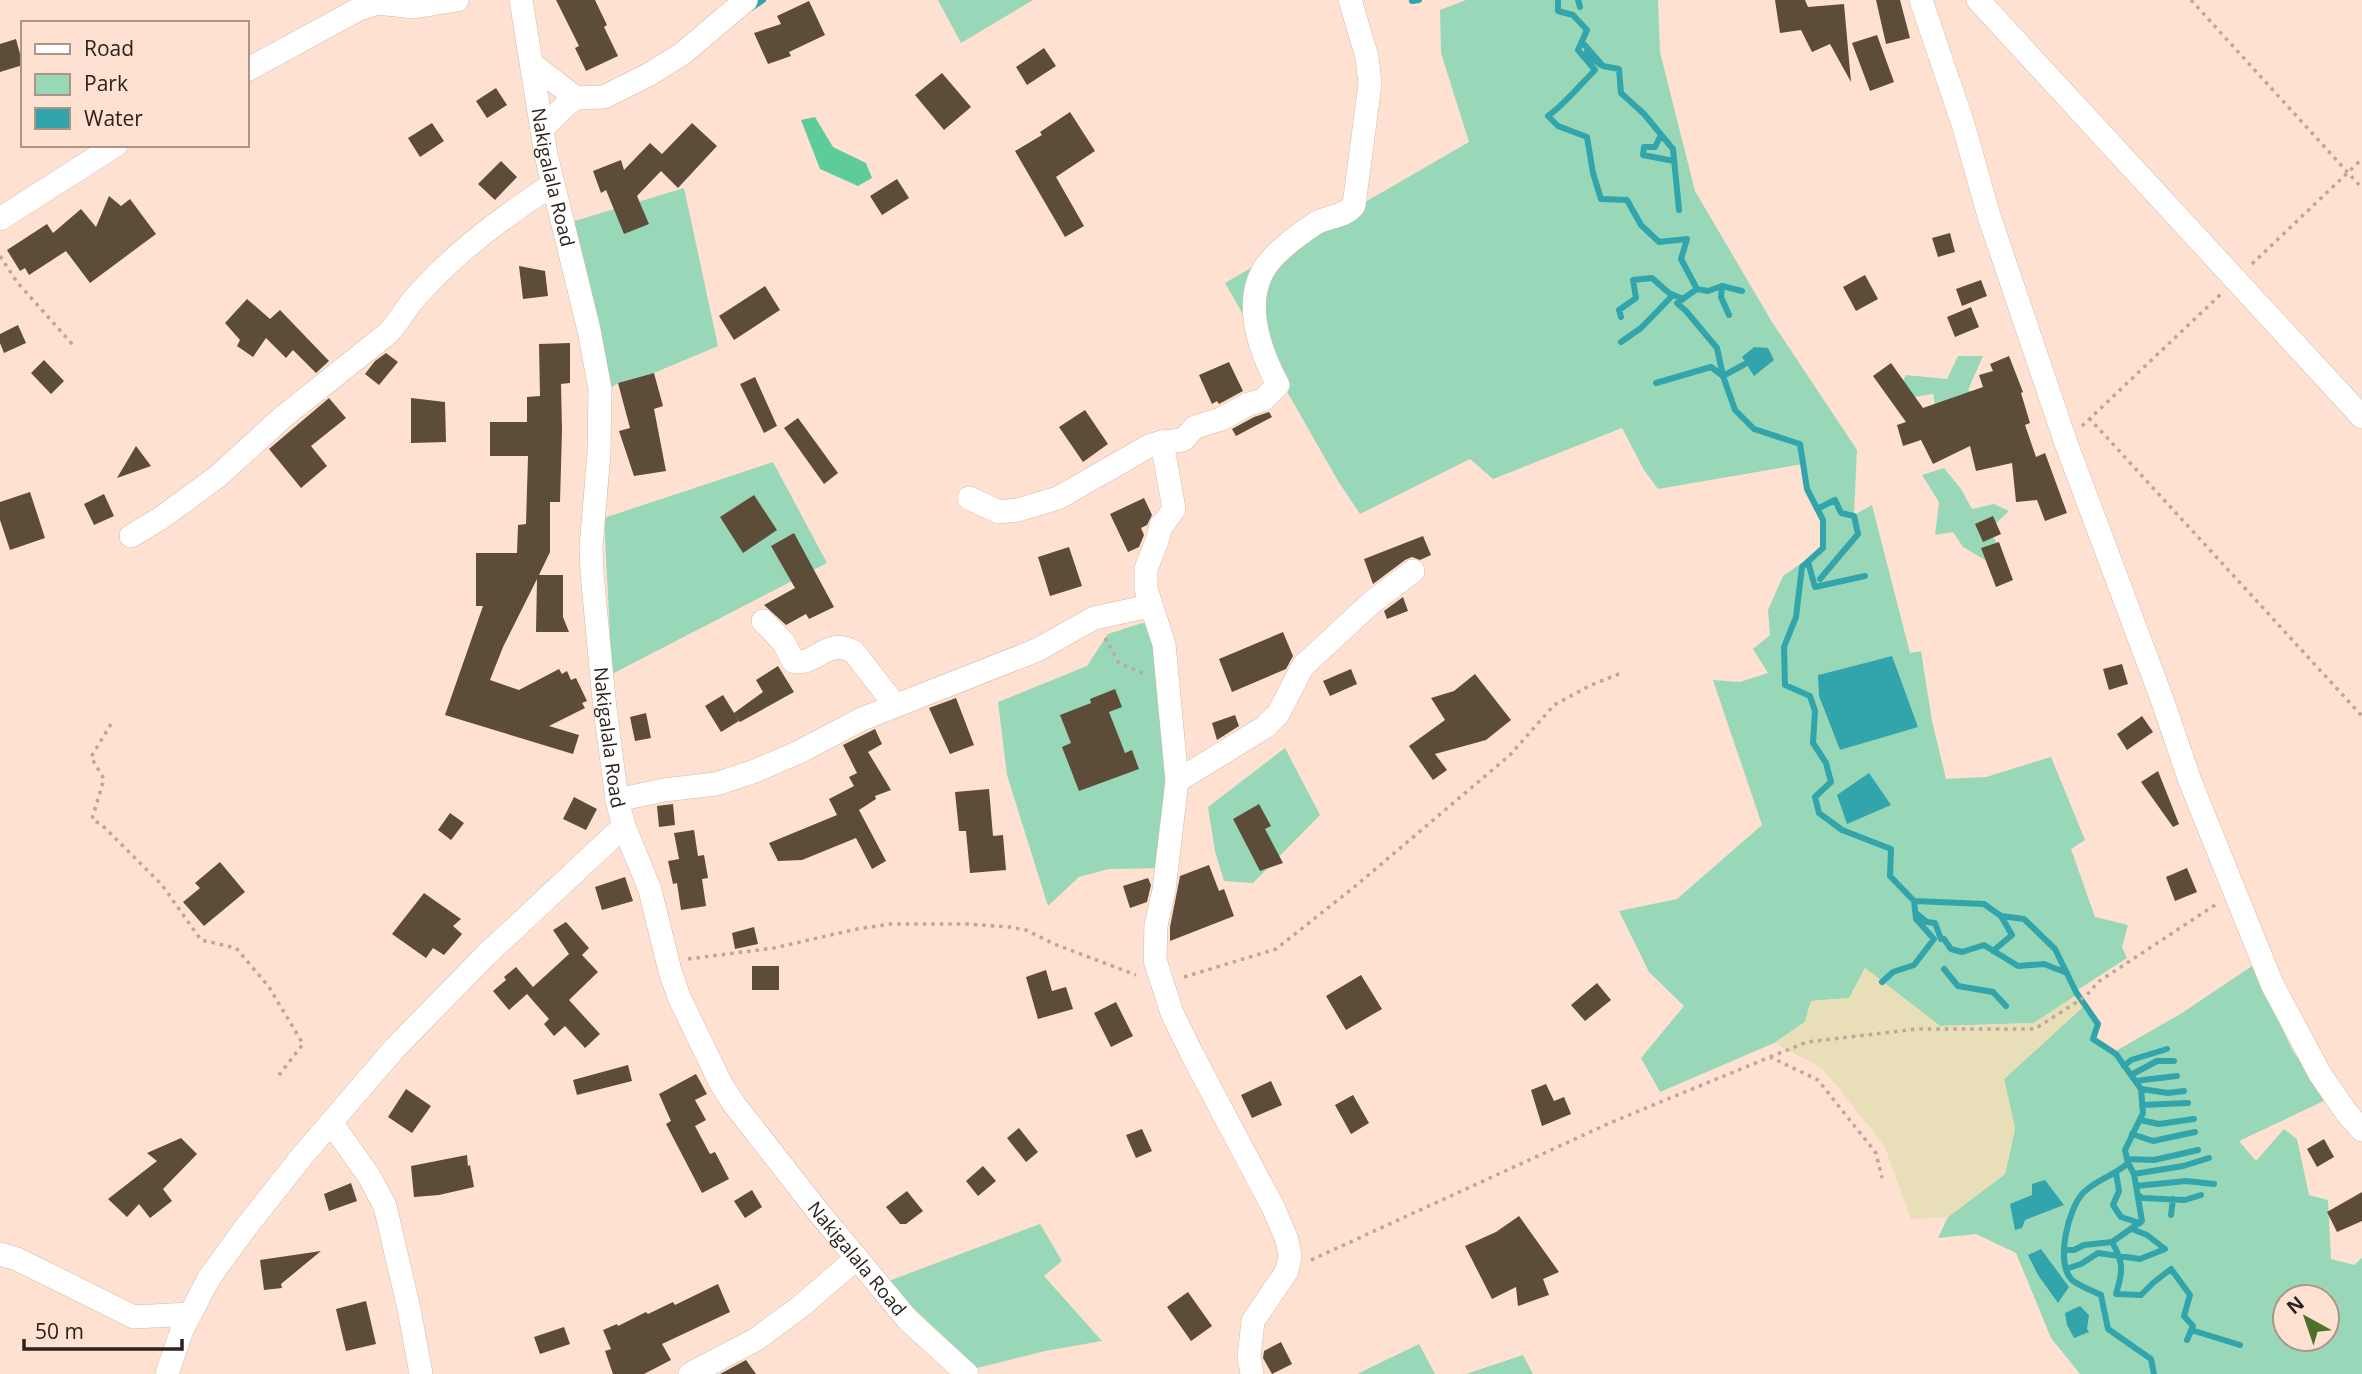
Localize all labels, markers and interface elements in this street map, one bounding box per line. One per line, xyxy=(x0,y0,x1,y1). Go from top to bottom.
legend xyxy=(21,21,248,147)
text: Road xyxy=(84,34,134,62)
text: Park xyxy=(84,69,128,97)
text: Water xyxy=(84,104,143,132)
street label: Nakigalala Road xyxy=(526,106,581,249)
street label: Nakigalala Road xyxy=(588,666,632,811)
street label: Nakigalala Road xyxy=(802,1196,912,1321)
north arrow xyxy=(2271,1283,2341,1353)
text: N xyxy=(2281,1290,2309,1320)
scale bar xyxy=(24,1308,182,1352)
text: 50 m xyxy=(35,1317,84,1345)

